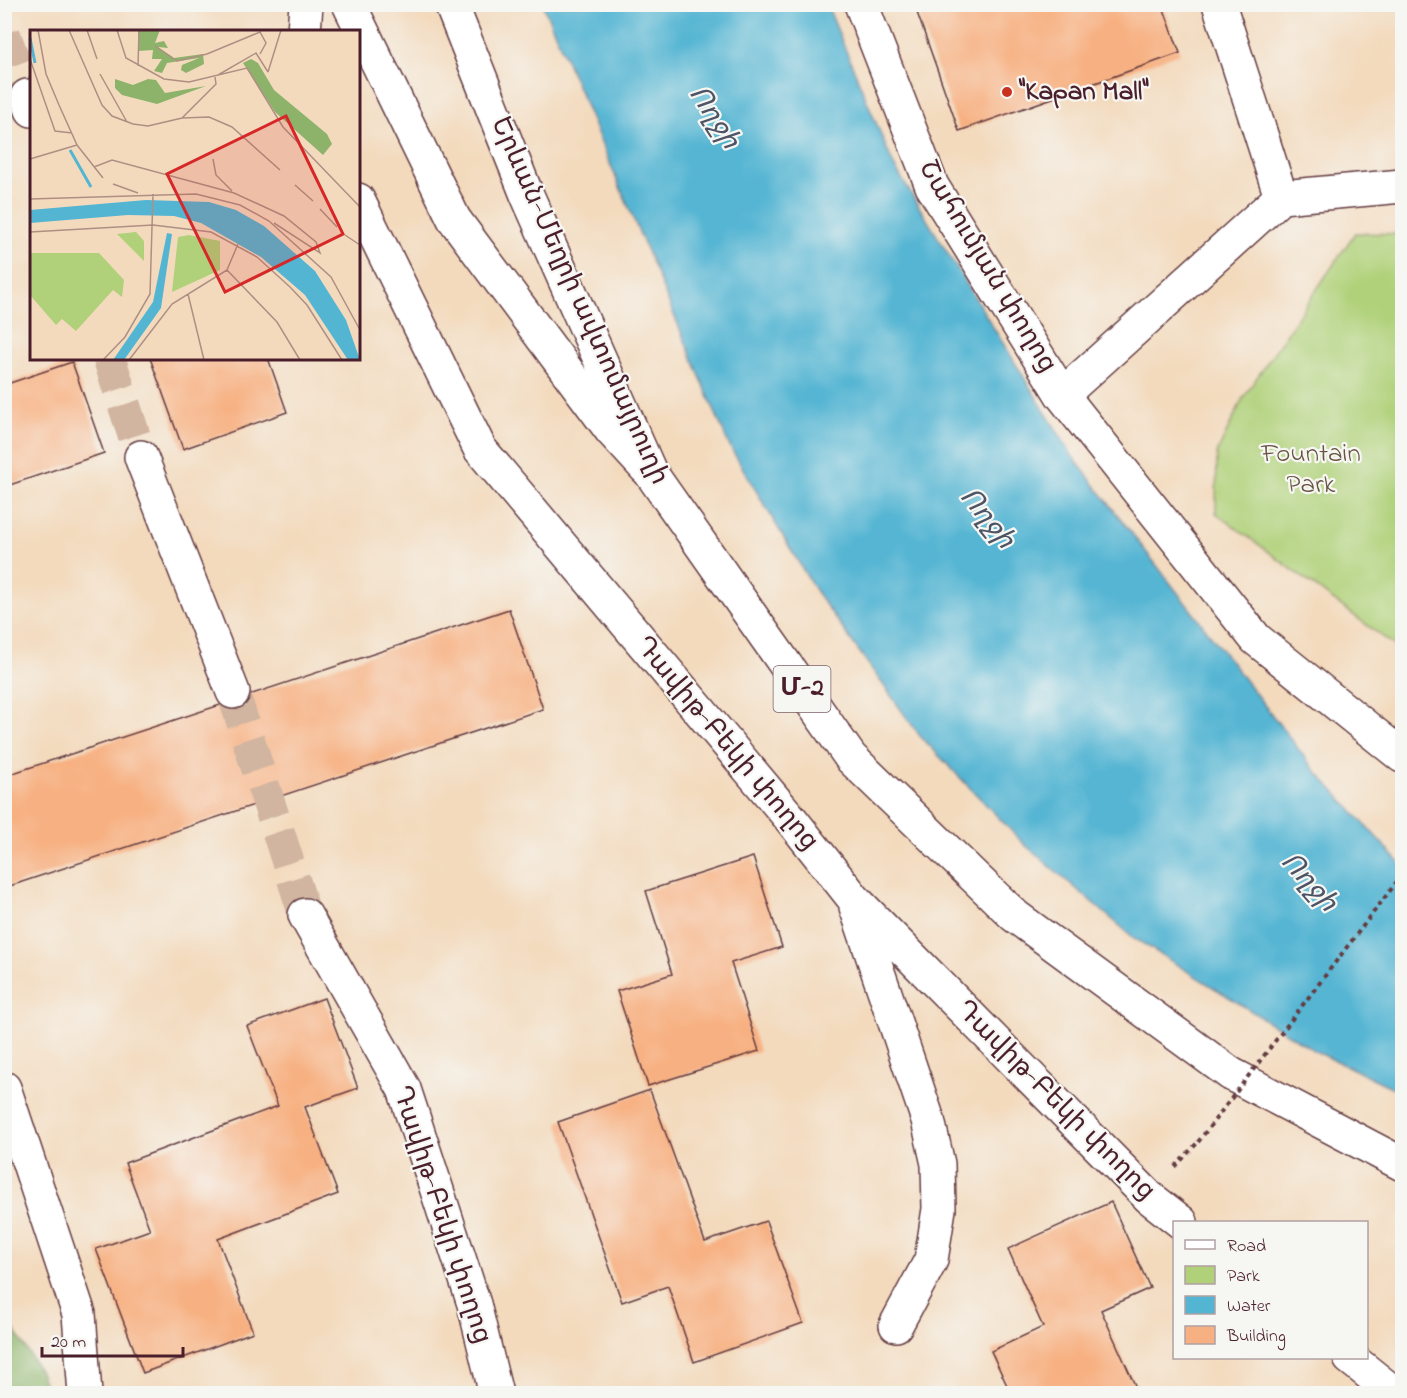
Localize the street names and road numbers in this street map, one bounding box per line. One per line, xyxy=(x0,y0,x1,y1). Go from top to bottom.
street label: Երևան-Մեղրի ավտոմայրուղի xyxy=(480,111,678,491)
street label: Շահումյան փողոց xyxy=(908,153,1066,381)
street label: Դավիթ-Բեկի փողոց xyxy=(624,628,828,860)
road number: Մ-2 xyxy=(774,666,830,712)
street label: Դավիթ-Բեկի փողոց xyxy=(946,992,1164,1210)
street label: Դավիթ-Բեկի փողոց xyxy=(381,1081,501,1349)

